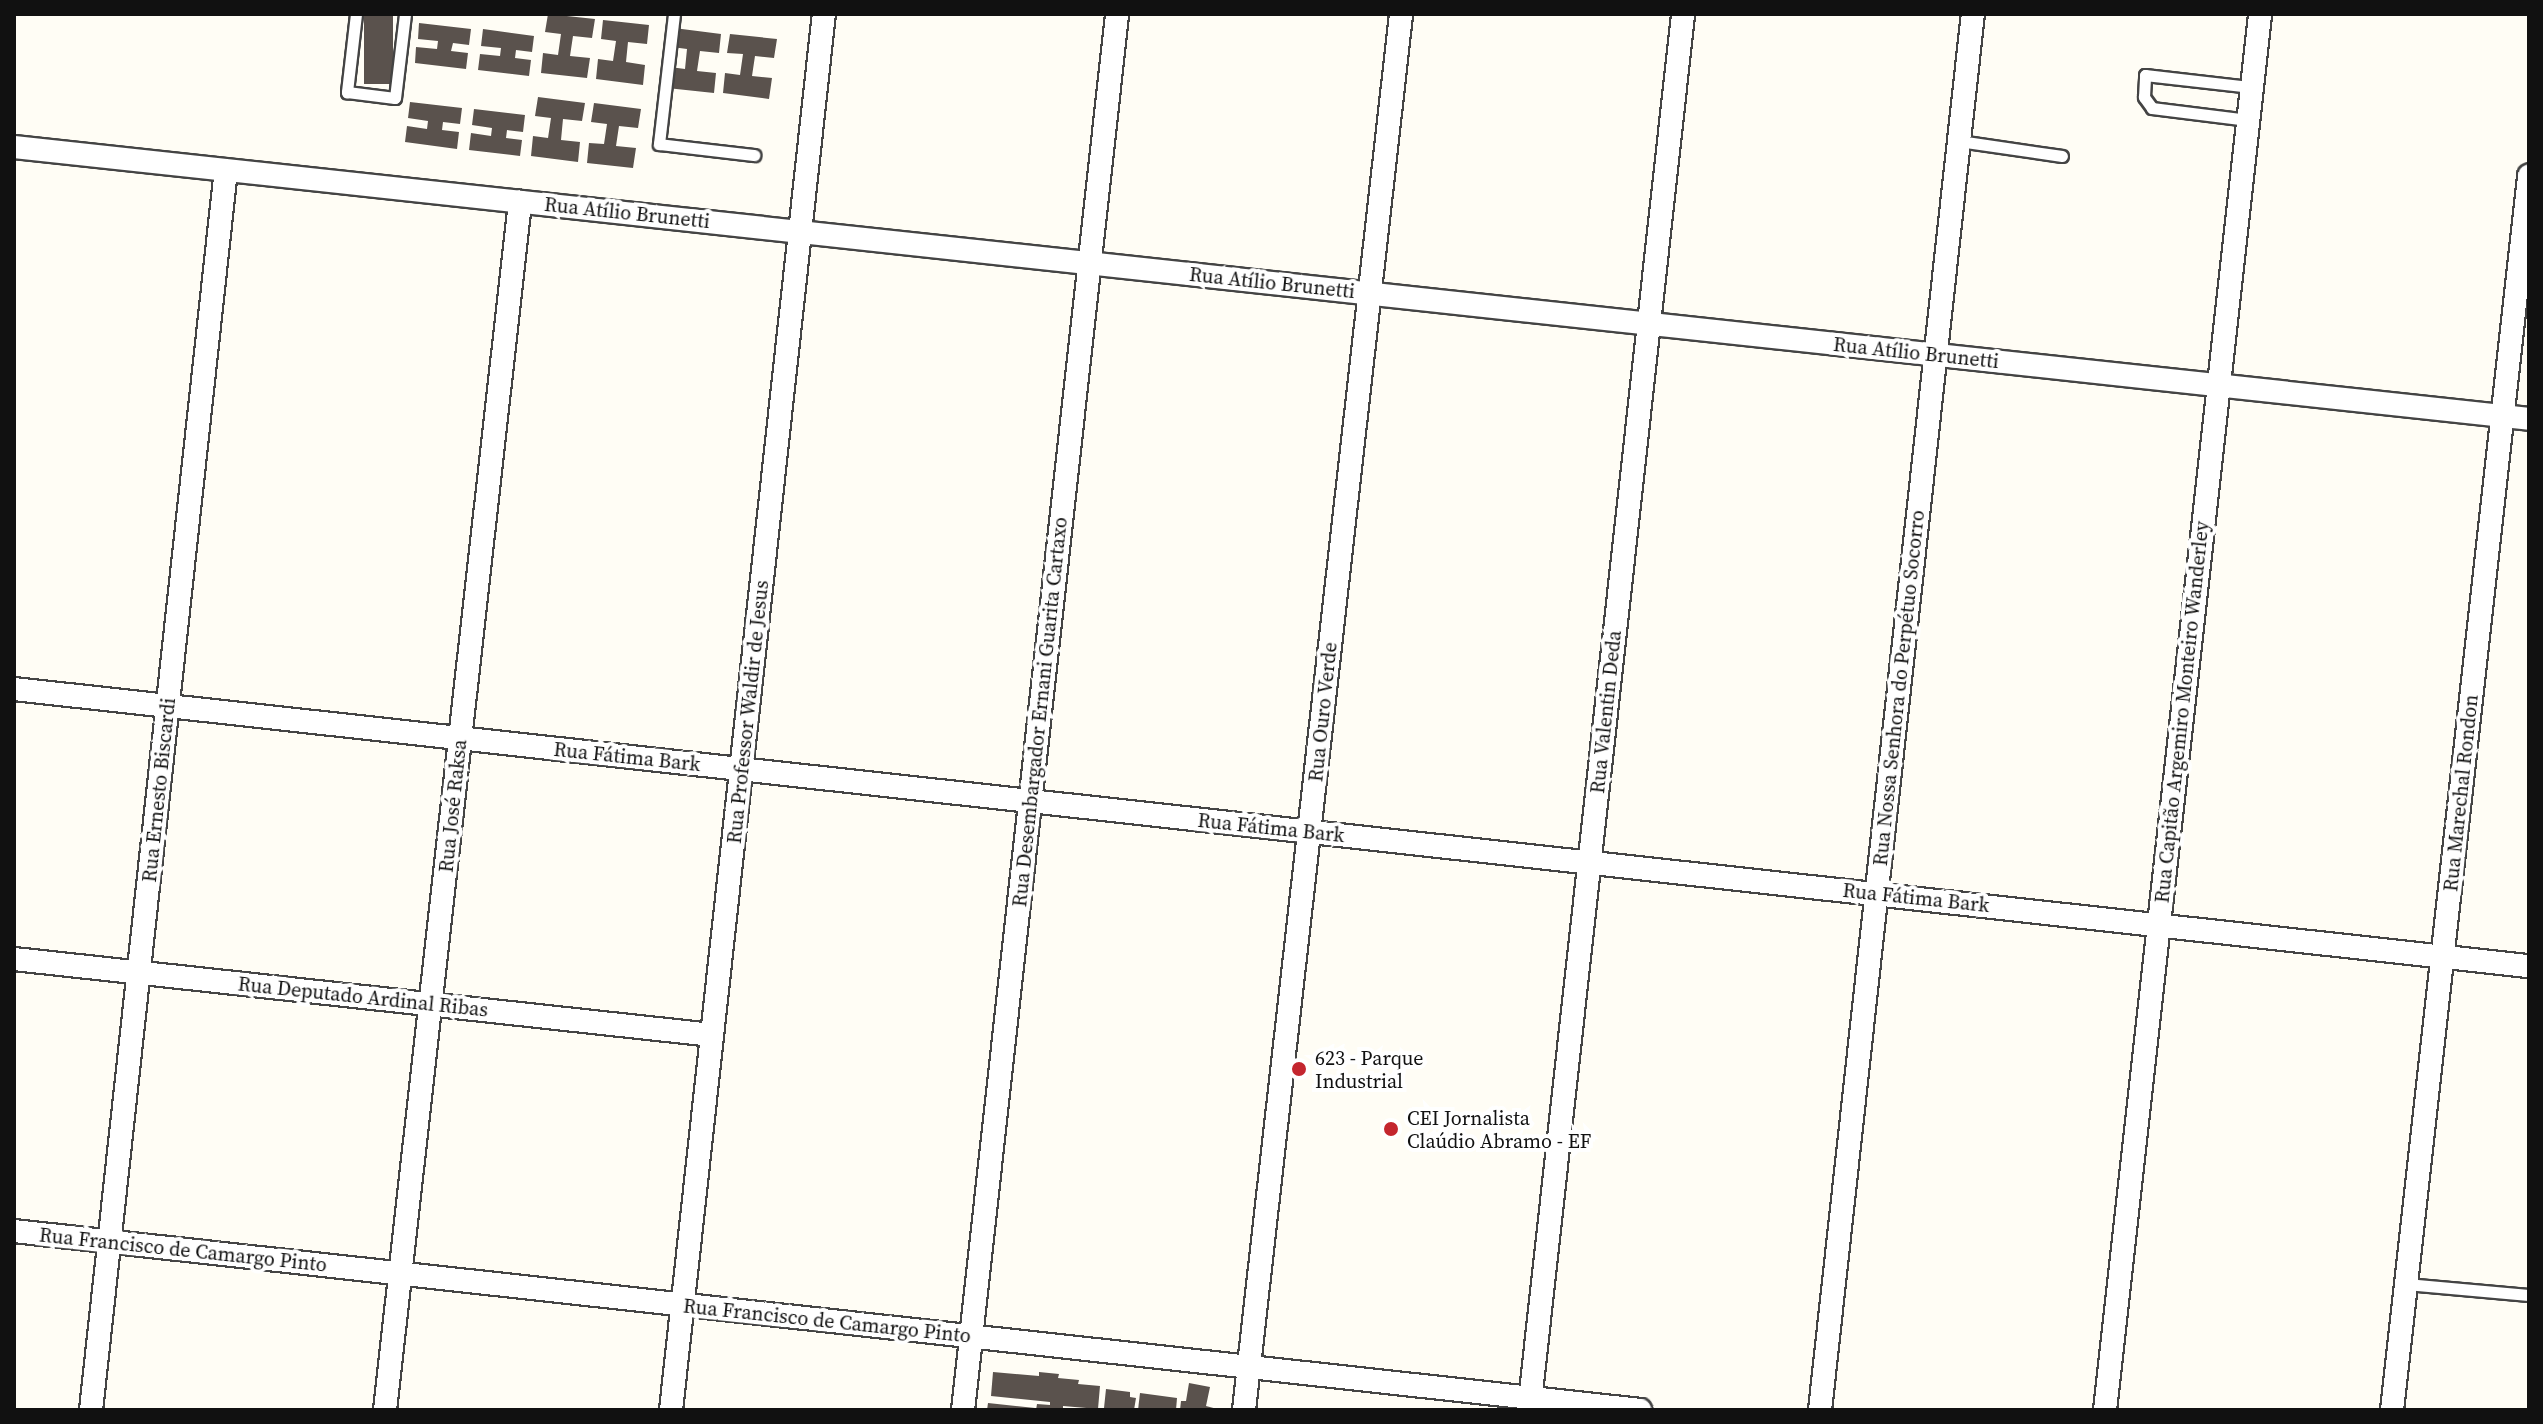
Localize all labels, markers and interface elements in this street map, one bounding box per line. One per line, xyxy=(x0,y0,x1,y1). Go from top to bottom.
street label: Rua Atílio Brunetti xyxy=(543,192,711,234)
street label: Rua Atílio Brunetti xyxy=(1188,262,1356,304)
street label: Rua Atílio Brunetti xyxy=(1832,332,2000,374)
street label: Rua Nossa Senhora do Perpétuo Socorro xyxy=(1868,509,1930,867)
street label: Rua Desembargador Ernani Guarita Cartaxo xyxy=(1008,516,1072,908)
street label: Rua Capitão Argemiro Monteiro Wanderley xyxy=(2150,519,2214,905)
street label: Rua Professor Waldir de Jesus xyxy=(722,579,774,845)
street label: Rua Valentin Deda xyxy=(1585,629,1627,795)
street label: Rua Ouro Verde xyxy=(1304,641,1342,783)
street label: Rua Marechal Rondon xyxy=(2439,693,2483,893)
street label: Rua Ernesto Biscardi xyxy=(137,696,181,884)
street label: Rua Fátima Bark xyxy=(552,737,702,777)
street label: Rua José Raksa xyxy=(434,738,472,874)
street label: Rua Fátima Bark xyxy=(1196,808,1346,848)
street label: Rua Fátima Bark xyxy=(1841,878,1991,918)
street label: Rua Deputado Ardinal Ribas xyxy=(237,972,489,1022)
place label: 623 - Parque Industrial xyxy=(1315,1046,1423,1093)
marker: 623 - Parque Industrial xyxy=(1290,1060,1308,1078)
place label: CEI Jornalista Claúdio Abramo - EF xyxy=(1407,1106,1591,1153)
marker: CEI Jornalista Claúdio Abramo - EF xyxy=(1382,1120,1400,1138)
street label: Rua Francisco de Camargo Pinto xyxy=(38,1223,328,1277)
street label: Rua Francisco de Camargo Pinto xyxy=(682,1294,972,1348)

